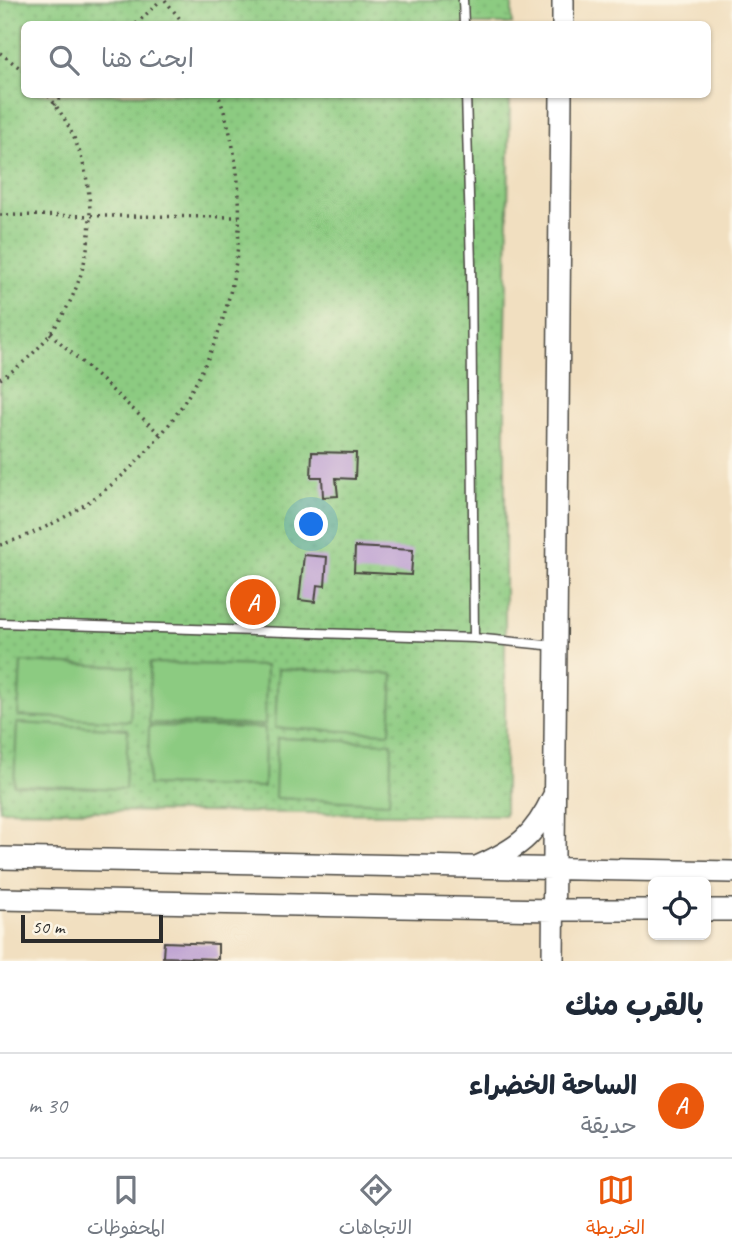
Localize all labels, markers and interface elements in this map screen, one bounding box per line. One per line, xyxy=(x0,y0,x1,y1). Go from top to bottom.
search box xyxy=(21,21,711,98)
icon: search xyxy=(45,41,83,79)
text: ابحث هنا xyxy=(101,42,194,75)
your location xyxy=(294,507,328,541)
pin: A xyxy=(230,576,276,628)
map controls xyxy=(648,877,711,940)
button: locate xyxy=(648,877,711,940)
scale bar xyxy=(21,912,163,944)
text: 50 m xyxy=(32,915,64,939)
text: بالقرب منك xyxy=(565,986,704,1024)
text: الساحة الخضراء xyxy=(469,1069,637,1102)
text: 30 m xyxy=(28,1091,67,1120)
text: A xyxy=(675,1091,687,1120)
text: حديقة xyxy=(581,1111,637,1140)
tab: المحفوظات xyxy=(87,1171,165,1244)
tab: الاتجاهات xyxy=(339,1171,412,1244)
tab: الخريطة xyxy=(586,1171,645,1244)

